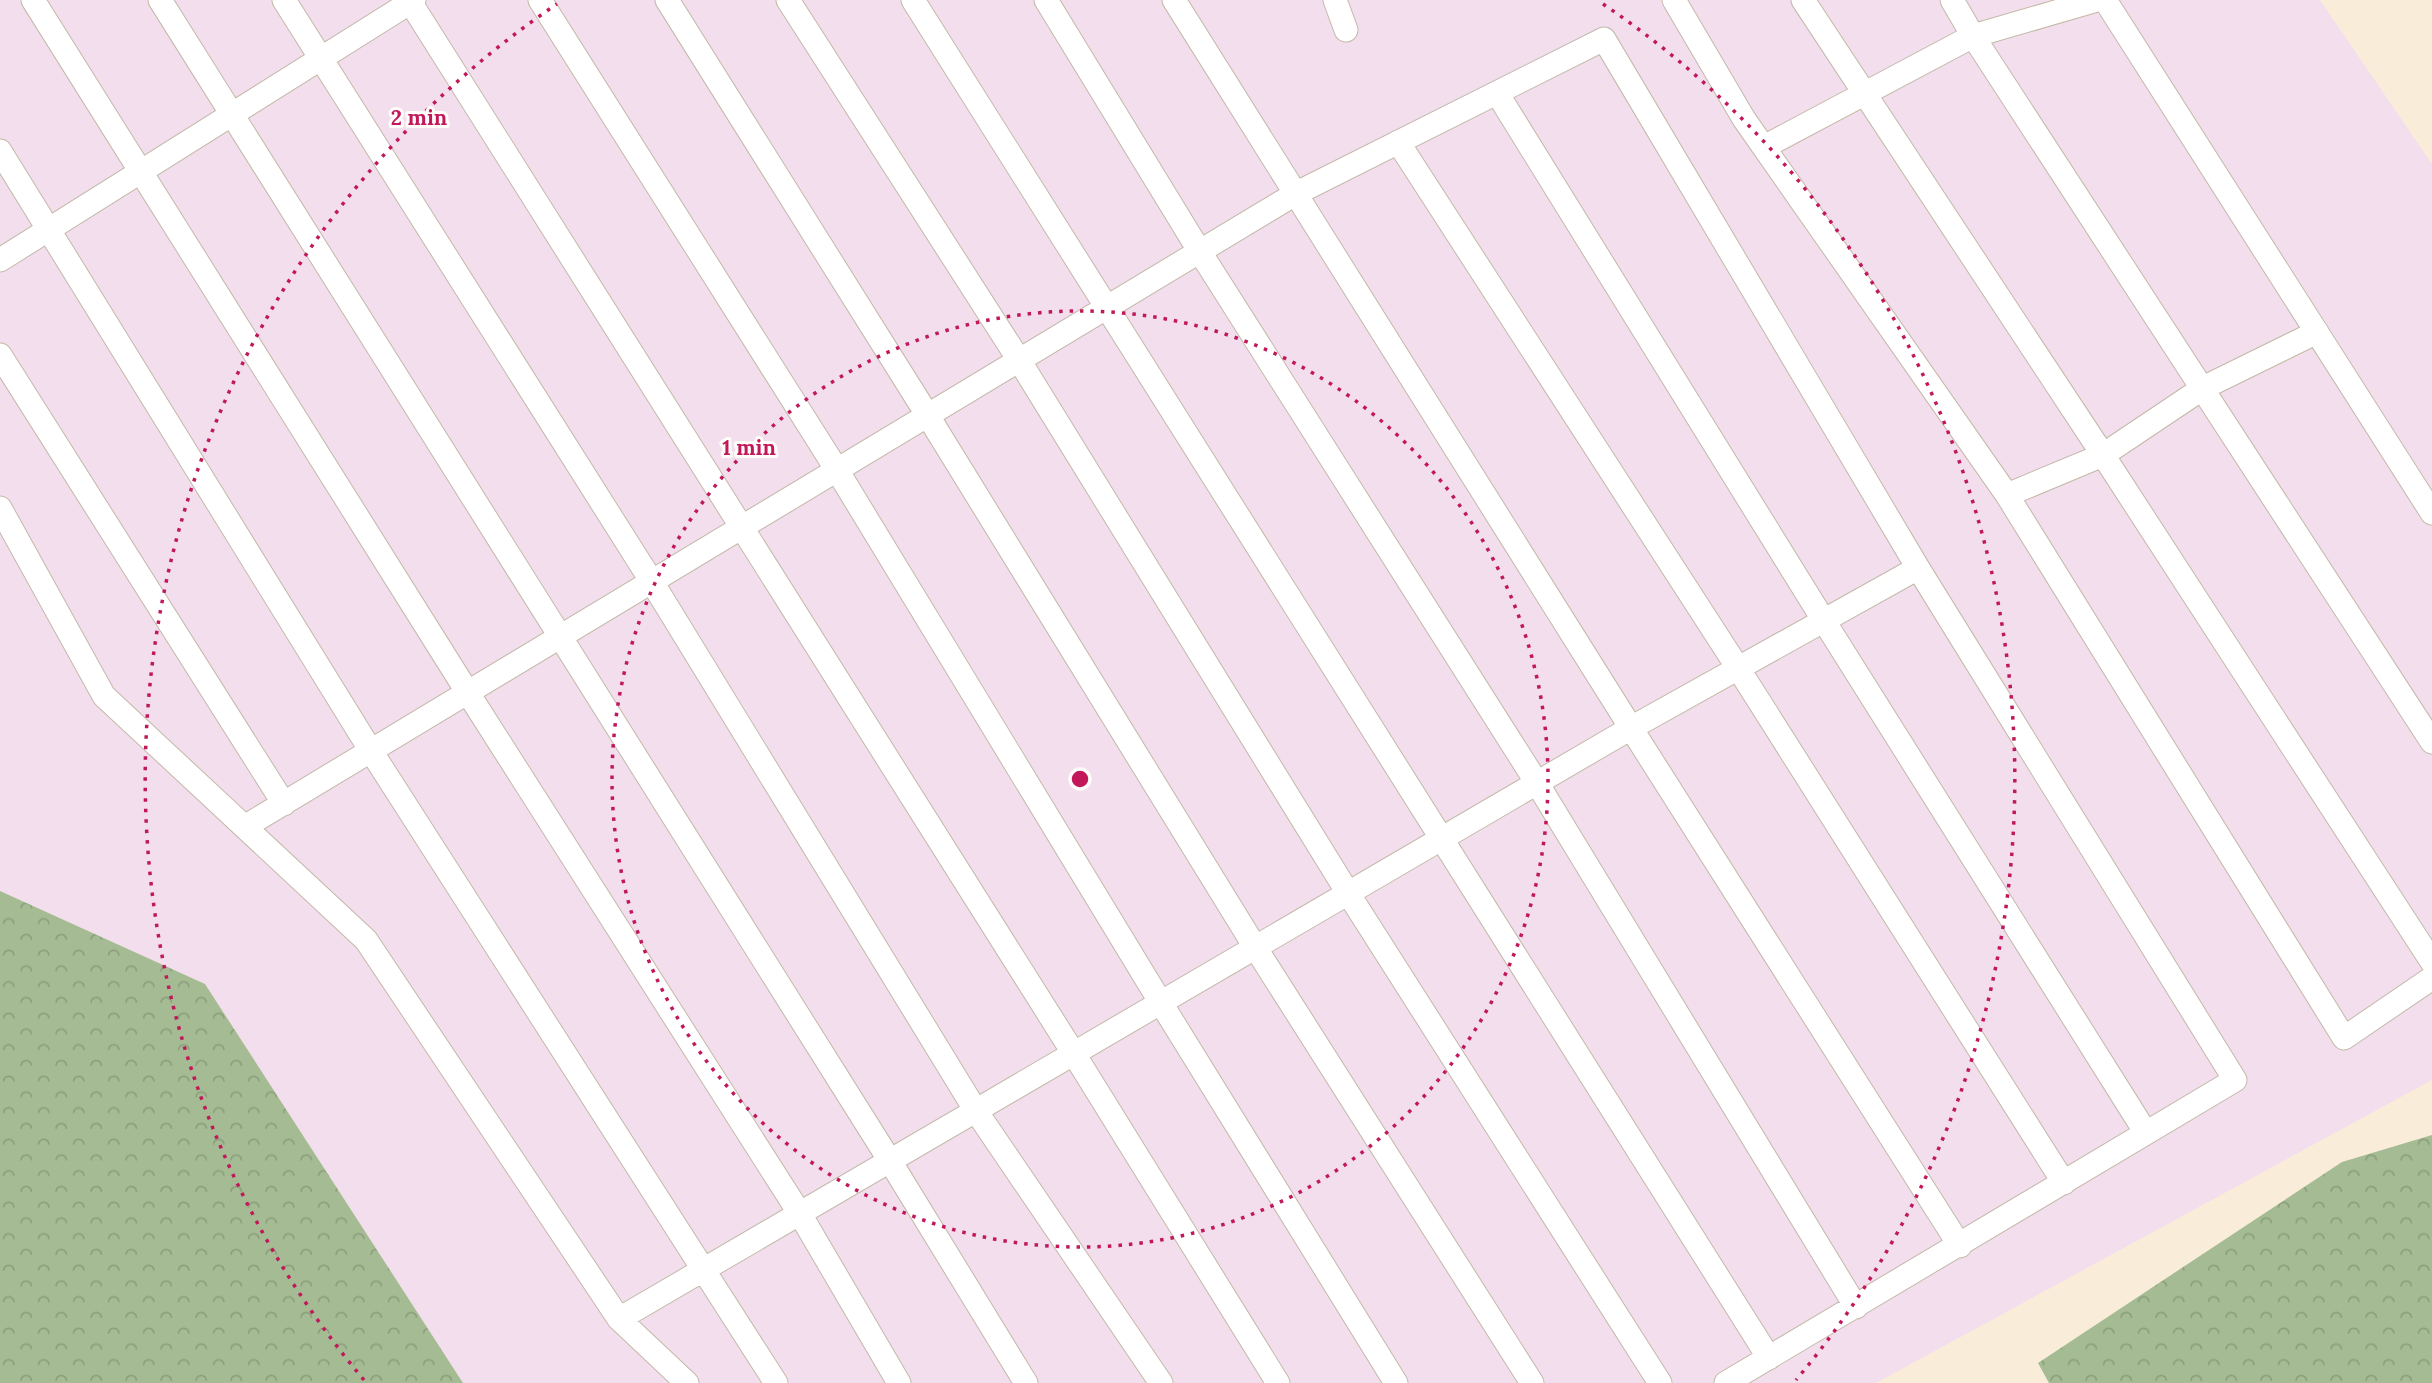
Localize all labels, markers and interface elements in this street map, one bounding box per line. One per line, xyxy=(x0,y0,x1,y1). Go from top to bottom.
text: 2 min xyxy=(391,104,447,131)
text: 1 min xyxy=(722,434,776,461)
centre of rings xyxy=(1068,767,1092,791)

